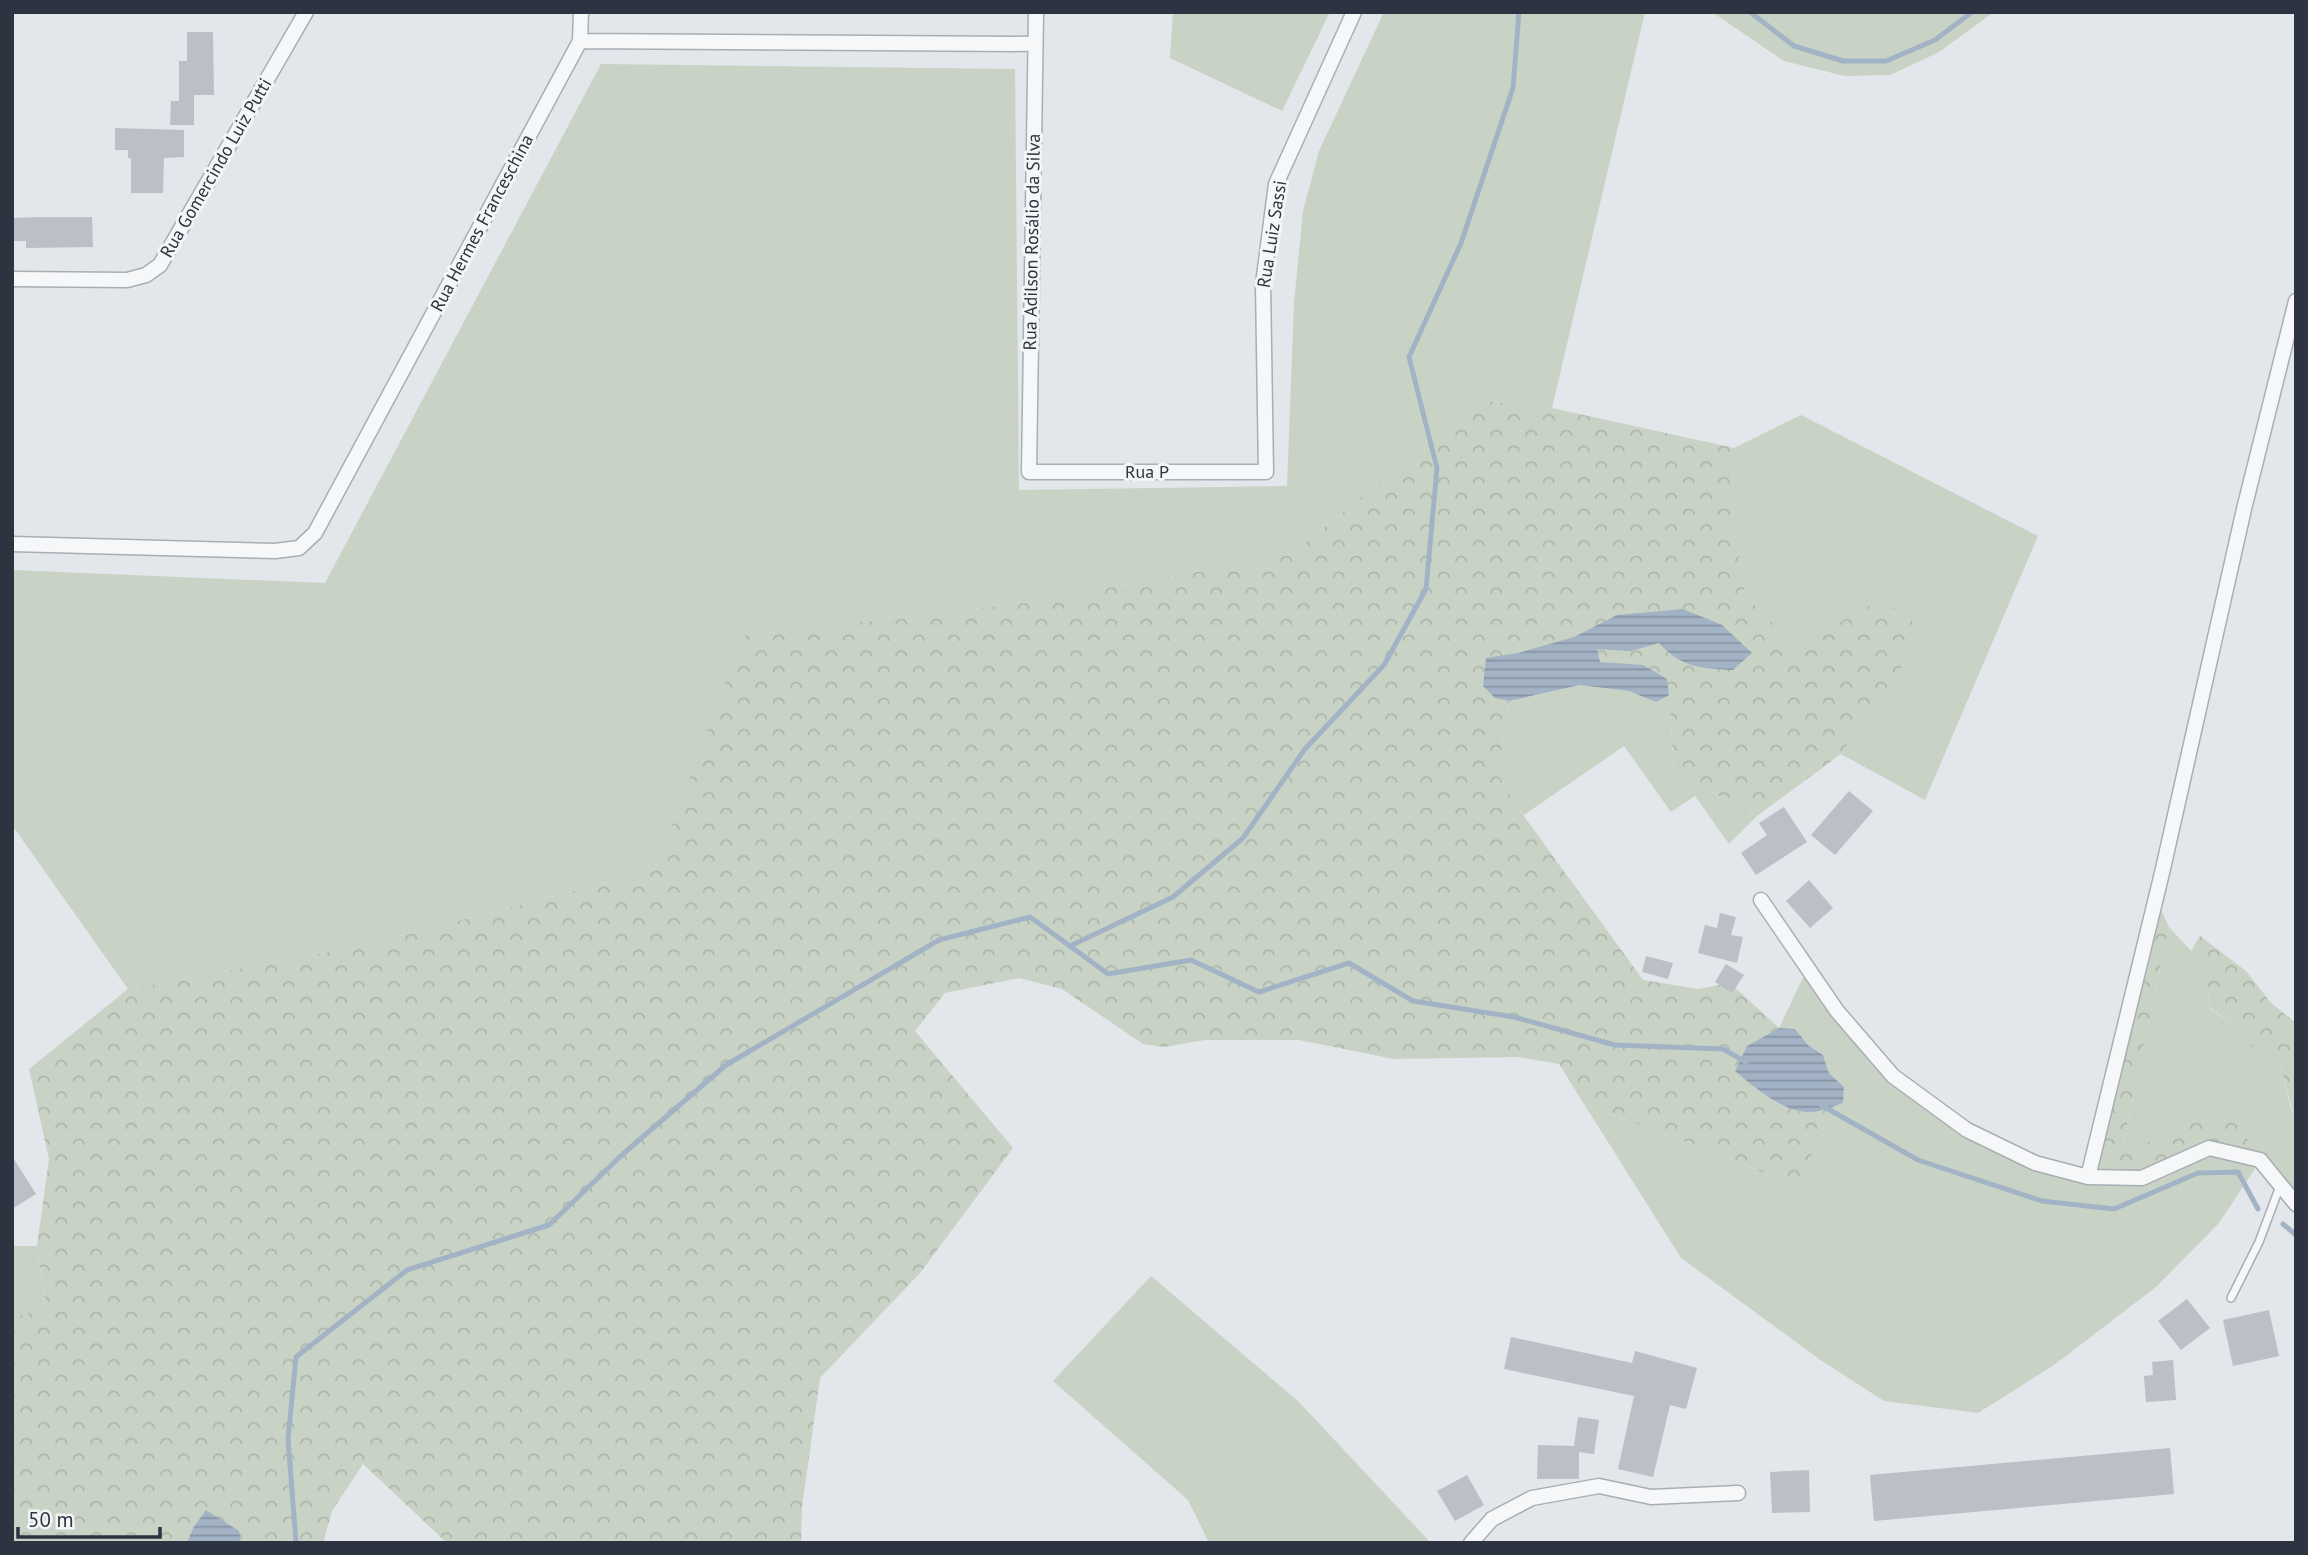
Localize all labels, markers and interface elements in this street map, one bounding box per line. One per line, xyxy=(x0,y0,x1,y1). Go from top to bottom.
street label: Rua Gomercindo Luiz Putti xyxy=(155,74,276,262)
street label: Rua Hermes Franceschina xyxy=(425,130,538,315)
street label: Rua Adilson Rosálio da Silva xyxy=(1018,133,1045,351)
street label: Rua Luiz Sassi xyxy=(1252,179,1291,289)
street label: Rua P xyxy=(1125,460,1169,483)
scale bar xyxy=(18,1496,159,1540)
text: 50 m xyxy=(28,1506,74,1533)

